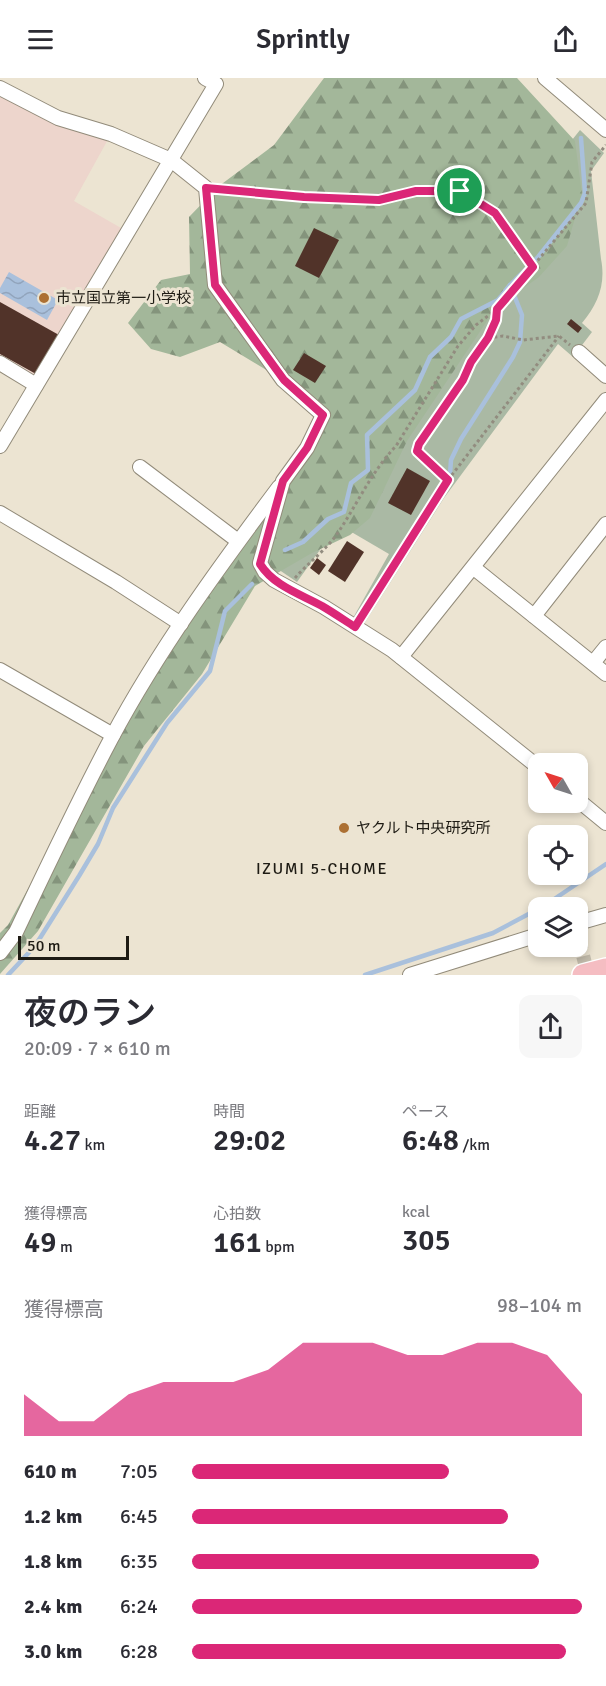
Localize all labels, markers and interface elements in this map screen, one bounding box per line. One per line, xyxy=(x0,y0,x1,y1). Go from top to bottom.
icon: menu xyxy=(24,23,57,56)
text: Sprintly xyxy=(256,23,350,56)
icon: share xyxy=(549,23,582,56)
pin xyxy=(434,165,485,216)
icon: arrive xyxy=(443,174,476,207)
place label: 市立国立第一小学校 xyxy=(56,289,191,307)
marker: 市立国立第一小学校 xyxy=(37,291,51,305)
north arrow xyxy=(528,753,588,813)
map controls xyxy=(528,753,588,957)
place label: ヤクルト中央研究所 xyxy=(356,819,491,837)
marker: ヤクルト中央研究所 xyxy=(337,821,351,835)
button: locate xyxy=(528,825,588,885)
district label: IZUMI 5-CHOME xyxy=(256,859,388,879)
button: layers xyxy=(528,897,588,957)
scale bar xyxy=(18,933,129,960)
text: 50 m xyxy=(27,936,61,956)
text: 夜のラン xyxy=(24,993,156,1034)
button: share xyxy=(519,995,582,1058)
text: 20:09 · 7 × 610 m xyxy=(24,1036,171,1061)
text: 距離 xyxy=(24,1102,56,1122)
text: 時間 xyxy=(213,1102,245,1122)
text: ペース xyxy=(402,1102,449,1122)
text: 4.27 xyxy=(24,1122,81,1159)
text: 29:02 xyxy=(213,1122,286,1159)
text: 6:48 xyxy=(402,1122,459,1159)
text: km xyxy=(81,1135,105,1155)
text: /km xyxy=(459,1135,490,1155)
text: kcal xyxy=(402,1202,430,1222)
text: 獲得標高 xyxy=(24,1204,88,1224)
text: 心拍数 xyxy=(213,1204,261,1224)
text: 305 xyxy=(402,1222,451,1259)
text: 49 xyxy=(24,1224,56,1261)
text: 161 xyxy=(213,1224,262,1261)
text: m xyxy=(56,1237,73,1257)
text: bpm xyxy=(262,1237,295,1257)
text: 98–104 m xyxy=(497,1293,582,1318)
text: 獲得標高 xyxy=(24,1297,104,1322)
text: 610 m xyxy=(24,1459,77,1484)
text: 7:05 xyxy=(120,1459,158,1484)
text: 1.2 km xyxy=(24,1504,82,1529)
text: 6:45 xyxy=(120,1504,158,1529)
text: 1.8 km xyxy=(24,1549,82,1574)
text: 6:35 xyxy=(120,1549,158,1574)
text: 2.4 km xyxy=(24,1594,82,1619)
text: 6:24 xyxy=(120,1594,158,1619)
text: 3.0 km xyxy=(24,1639,82,1664)
text: 6:28 xyxy=(120,1639,158,1664)

